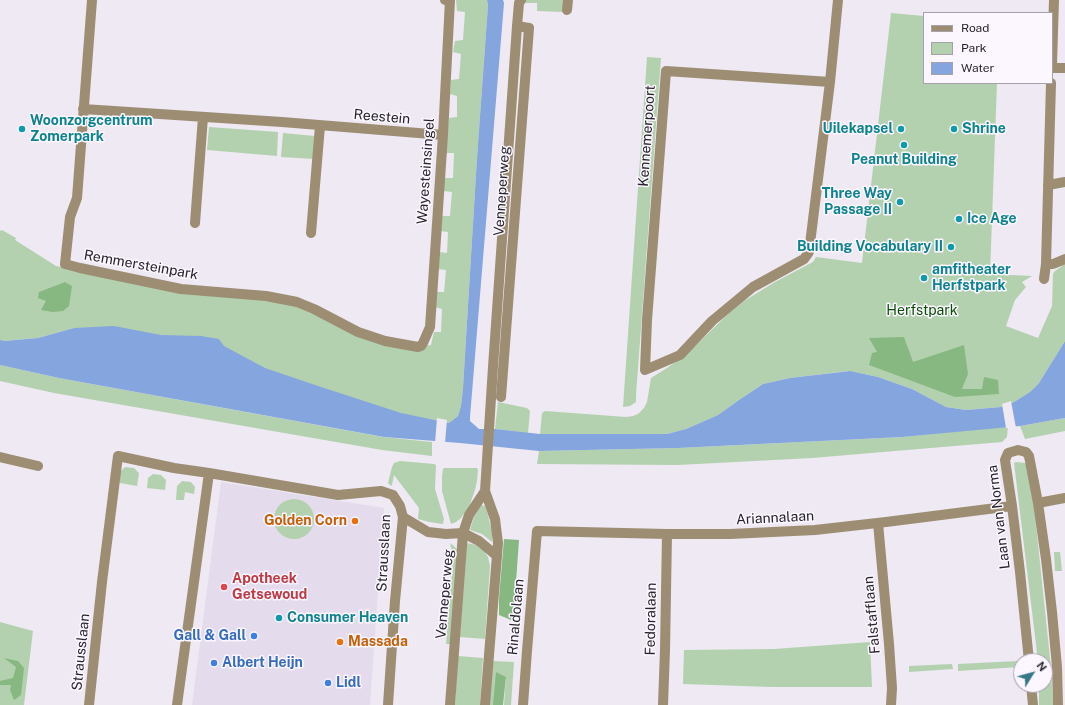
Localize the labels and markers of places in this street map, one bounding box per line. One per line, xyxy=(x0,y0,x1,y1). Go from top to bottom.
place label: Woonzorgcentrum Zomerpark xyxy=(30,113,153,146)
place label: Uilekapsel xyxy=(822,121,893,137)
place label: Shrine xyxy=(962,121,1006,137)
marker: Woonzorgcentrum Zomerpark xyxy=(17,124,27,134)
marker: Uilekapsel xyxy=(896,124,906,134)
marker: Shrine xyxy=(949,124,959,134)
marker: Peanut Building xyxy=(899,140,909,150)
place label: Peanut Building xyxy=(851,152,957,168)
place label: Three Way Passage II xyxy=(822,186,892,218)
marker: Three Way Passage II xyxy=(895,197,905,207)
place label: Ice Age xyxy=(967,211,1017,227)
marker: Ice Age xyxy=(954,214,964,224)
place label: Building Vocabulary II xyxy=(797,239,943,255)
marker: Building Vocabulary II xyxy=(946,242,956,252)
place label: amfitheater Herfstpark xyxy=(932,262,1011,294)
marker: amfitheater Herfstpark xyxy=(919,273,929,283)
place label: Golden Corn xyxy=(264,513,347,529)
marker: Golden Corn xyxy=(350,516,360,526)
place label: Apotheek Getsewoud xyxy=(232,571,307,604)
marker: Apotheek Getsewoud xyxy=(219,582,229,592)
place label: Consumer Heaven xyxy=(287,610,408,626)
marker: Consumer Heaven xyxy=(274,613,284,623)
place label: Gall & Gall xyxy=(174,628,246,644)
marker: Gall & Gall xyxy=(249,631,259,641)
place label: Massada xyxy=(348,634,408,650)
marker: Massada xyxy=(335,637,345,647)
place label: Albert Heijn xyxy=(222,655,303,671)
marker: Albert Heijn xyxy=(209,658,219,668)
place label: Lidl xyxy=(336,675,361,691)
marker: Lidl xyxy=(323,678,333,688)

